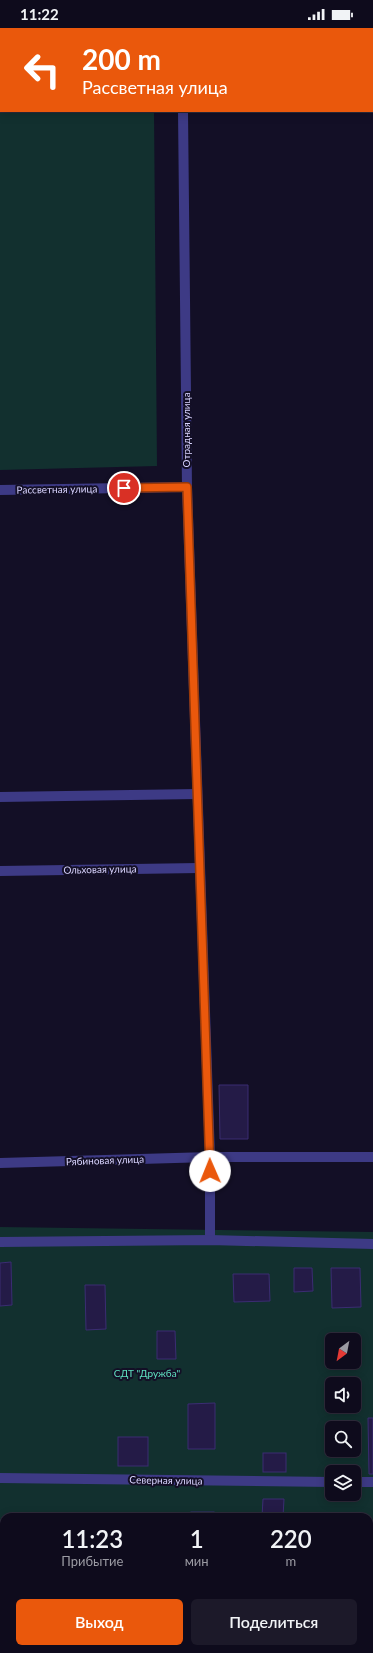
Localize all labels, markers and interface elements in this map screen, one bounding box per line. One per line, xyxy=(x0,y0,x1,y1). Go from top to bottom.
text: 11:22 xyxy=(20,5,59,23)
text: 200 m xyxy=(82,42,161,76)
icon: left xyxy=(16,44,68,96)
text: Рассветная улица xyxy=(82,76,228,98)
street label: Отрадная улица xyxy=(180,392,192,468)
pin xyxy=(107,471,141,505)
icon: arrive xyxy=(113,477,135,499)
street label: Рассветная улица xyxy=(16,482,98,496)
street label: Ольховая улица xyxy=(63,862,137,876)
position arrow xyxy=(189,1150,231,1192)
street label: Рябиновая улица xyxy=(66,1153,144,1167)
north arrow xyxy=(325,1333,361,1369)
map controls xyxy=(325,1333,361,1501)
park label: СДТ "Дружба" xyxy=(114,1367,181,1379)
button: sound xyxy=(325,1377,361,1413)
button: search xyxy=(325,1421,361,1457)
button: layers xyxy=(325,1465,361,1501)
street label: Северная улица xyxy=(129,1473,203,1487)
text: 11:23 xyxy=(61,1524,123,1553)
text: 1 xyxy=(190,1524,204,1553)
text: 220 xyxy=(270,1524,312,1553)
text: Прибытие xyxy=(61,1553,123,1569)
text: мин xyxy=(185,1553,209,1569)
text: m xyxy=(285,1553,296,1569)
button: Выход xyxy=(16,1599,183,1645)
button: Поделиться xyxy=(191,1599,357,1645)

